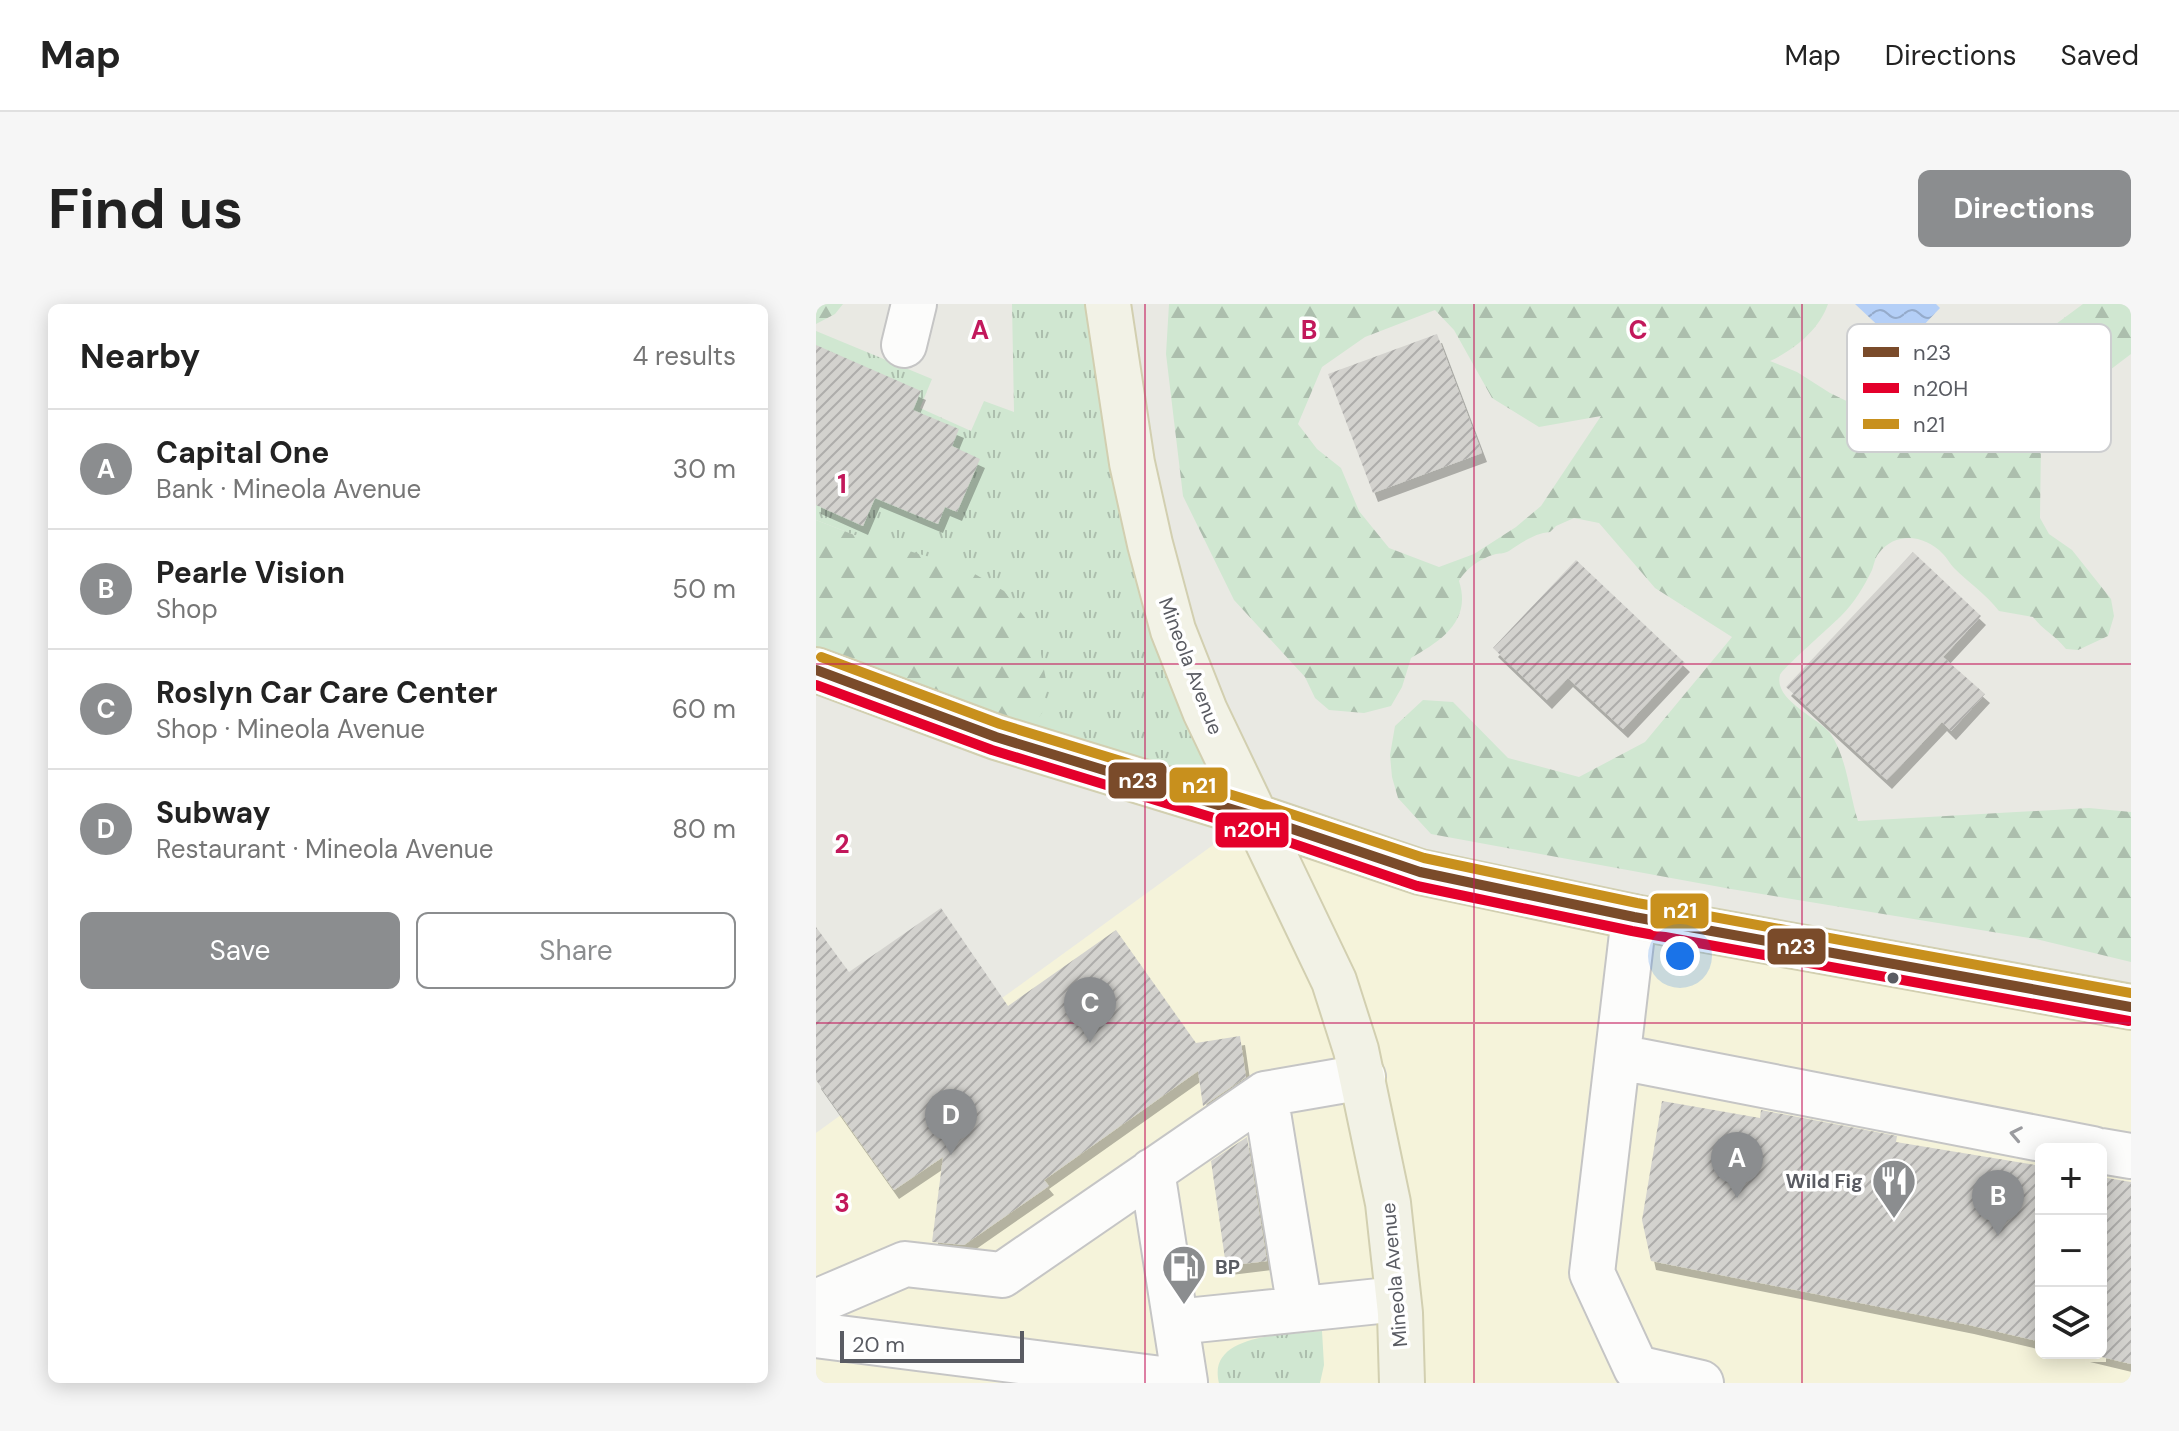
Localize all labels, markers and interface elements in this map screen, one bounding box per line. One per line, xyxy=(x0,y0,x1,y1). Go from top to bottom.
text: Map xyxy=(40,30,121,80)
text: Map xyxy=(1784,37,1841,74)
text: Directions xyxy=(1885,37,2017,74)
text: Saved xyxy=(2061,37,2139,74)
button: Directions xyxy=(1918,170,2131,247)
text: Find us xyxy=(48,172,243,245)
text: A xyxy=(971,313,989,347)
text: B xyxy=(1301,313,1317,347)
text: C xyxy=(1628,313,1648,347)
legend xyxy=(1847,324,2111,452)
text: Nearby xyxy=(80,334,200,379)
text: n23 xyxy=(1913,338,1951,367)
text: 4 results xyxy=(632,339,736,373)
text: n20H xyxy=(1913,374,1968,403)
text: n21 xyxy=(1913,410,1945,439)
text: Capital One xyxy=(156,433,329,472)
text: A xyxy=(97,452,115,486)
text: 30 m xyxy=(673,452,736,486)
text: 1 xyxy=(837,467,847,501)
text: Bank · Mineola Avenue xyxy=(156,472,421,506)
text: Pearle Vision xyxy=(156,553,345,592)
text: B xyxy=(98,572,114,606)
text: 50 m xyxy=(672,572,736,606)
text: Shop xyxy=(156,592,218,626)
street label: Mineola Avenue xyxy=(1153,594,1229,738)
text: Roslyn Car Care Center xyxy=(156,673,498,712)
text: C xyxy=(96,692,116,726)
text: 60 m xyxy=(672,692,736,726)
text: Shop · Mineola Avenue xyxy=(156,712,425,746)
line badge: n23 xyxy=(1107,761,1168,800)
text: n23 xyxy=(1118,766,1158,795)
line badge: n21 xyxy=(1168,766,1229,804)
text: n21 xyxy=(1182,771,1216,800)
text: Subway xyxy=(156,793,271,832)
line badge: n20H xyxy=(1214,811,1290,849)
text: D xyxy=(97,812,115,846)
text: 80 m xyxy=(672,812,736,846)
text: n20H xyxy=(1223,815,1281,844)
text: 2 xyxy=(834,827,850,861)
text: Restaurant · Mineola Avenue xyxy=(156,832,493,866)
line badge: n21 xyxy=(1649,892,1710,930)
text: n21 xyxy=(1663,896,1697,925)
button: Save xyxy=(80,912,400,989)
button: Share xyxy=(416,912,736,989)
line badge: n23 xyxy=(1766,927,1827,966)
text: n23 xyxy=(1776,932,1816,961)
your location xyxy=(1660,936,1700,976)
unlabelled marker xyxy=(1885,970,1901,986)
pin: C xyxy=(1064,977,1116,1043)
pin: D xyxy=(925,1089,977,1155)
one-way arrow xyxy=(2009,1127,2023,1144)
pin: A xyxy=(1711,1132,1763,1198)
map controls xyxy=(2035,1143,2107,1359)
button: + xyxy=(2035,1143,2107,1215)
restaurant icon: Wild Fig xyxy=(1870,1157,1918,1220)
place label: Wild Fig xyxy=(1786,1168,1863,1194)
pin: B xyxy=(1972,1170,2024,1236)
text: 3 xyxy=(834,1186,850,1220)
street label: Mineola Avenue xyxy=(1375,1202,1413,1348)
button: − xyxy=(2035,1215,2107,1287)
fuel station icon: BP xyxy=(1160,1243,1208,1306)
place label: BP xyxy=(1215,1254,1240,1280)
button: layers xyxy=(2035,1287,2107,1359)
scale bar xyxy=(840,1327,1024,1363)
text: 20 m xyxy=(852,1330,905,1359)

